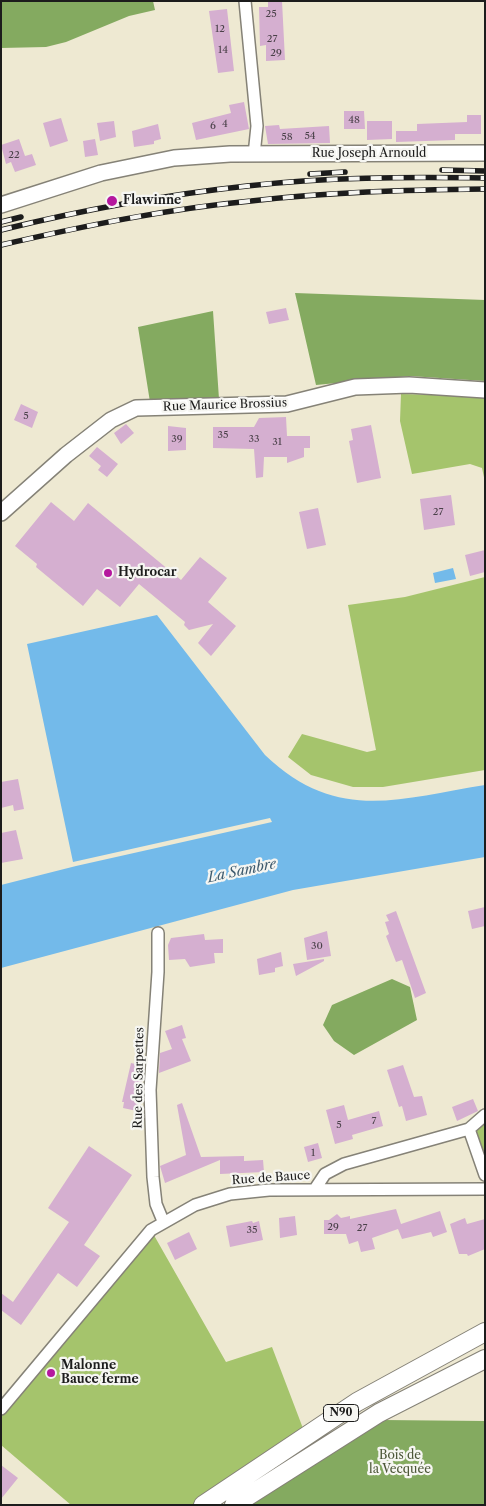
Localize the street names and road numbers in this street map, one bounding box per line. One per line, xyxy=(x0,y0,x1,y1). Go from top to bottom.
street label: Rue Joseph Arnould xyxy=(312,147,426,161)
street label: Rue Maurice Brossius xyxy=(163,396,287,414)
street label: Rue des Sarpettes xyxy=(131,1027,147,1129)
street label: Rue de Bauce xyxy=(231,1168,311,1188)
road number: N90 xyxy=(324,1405,358,1422)

